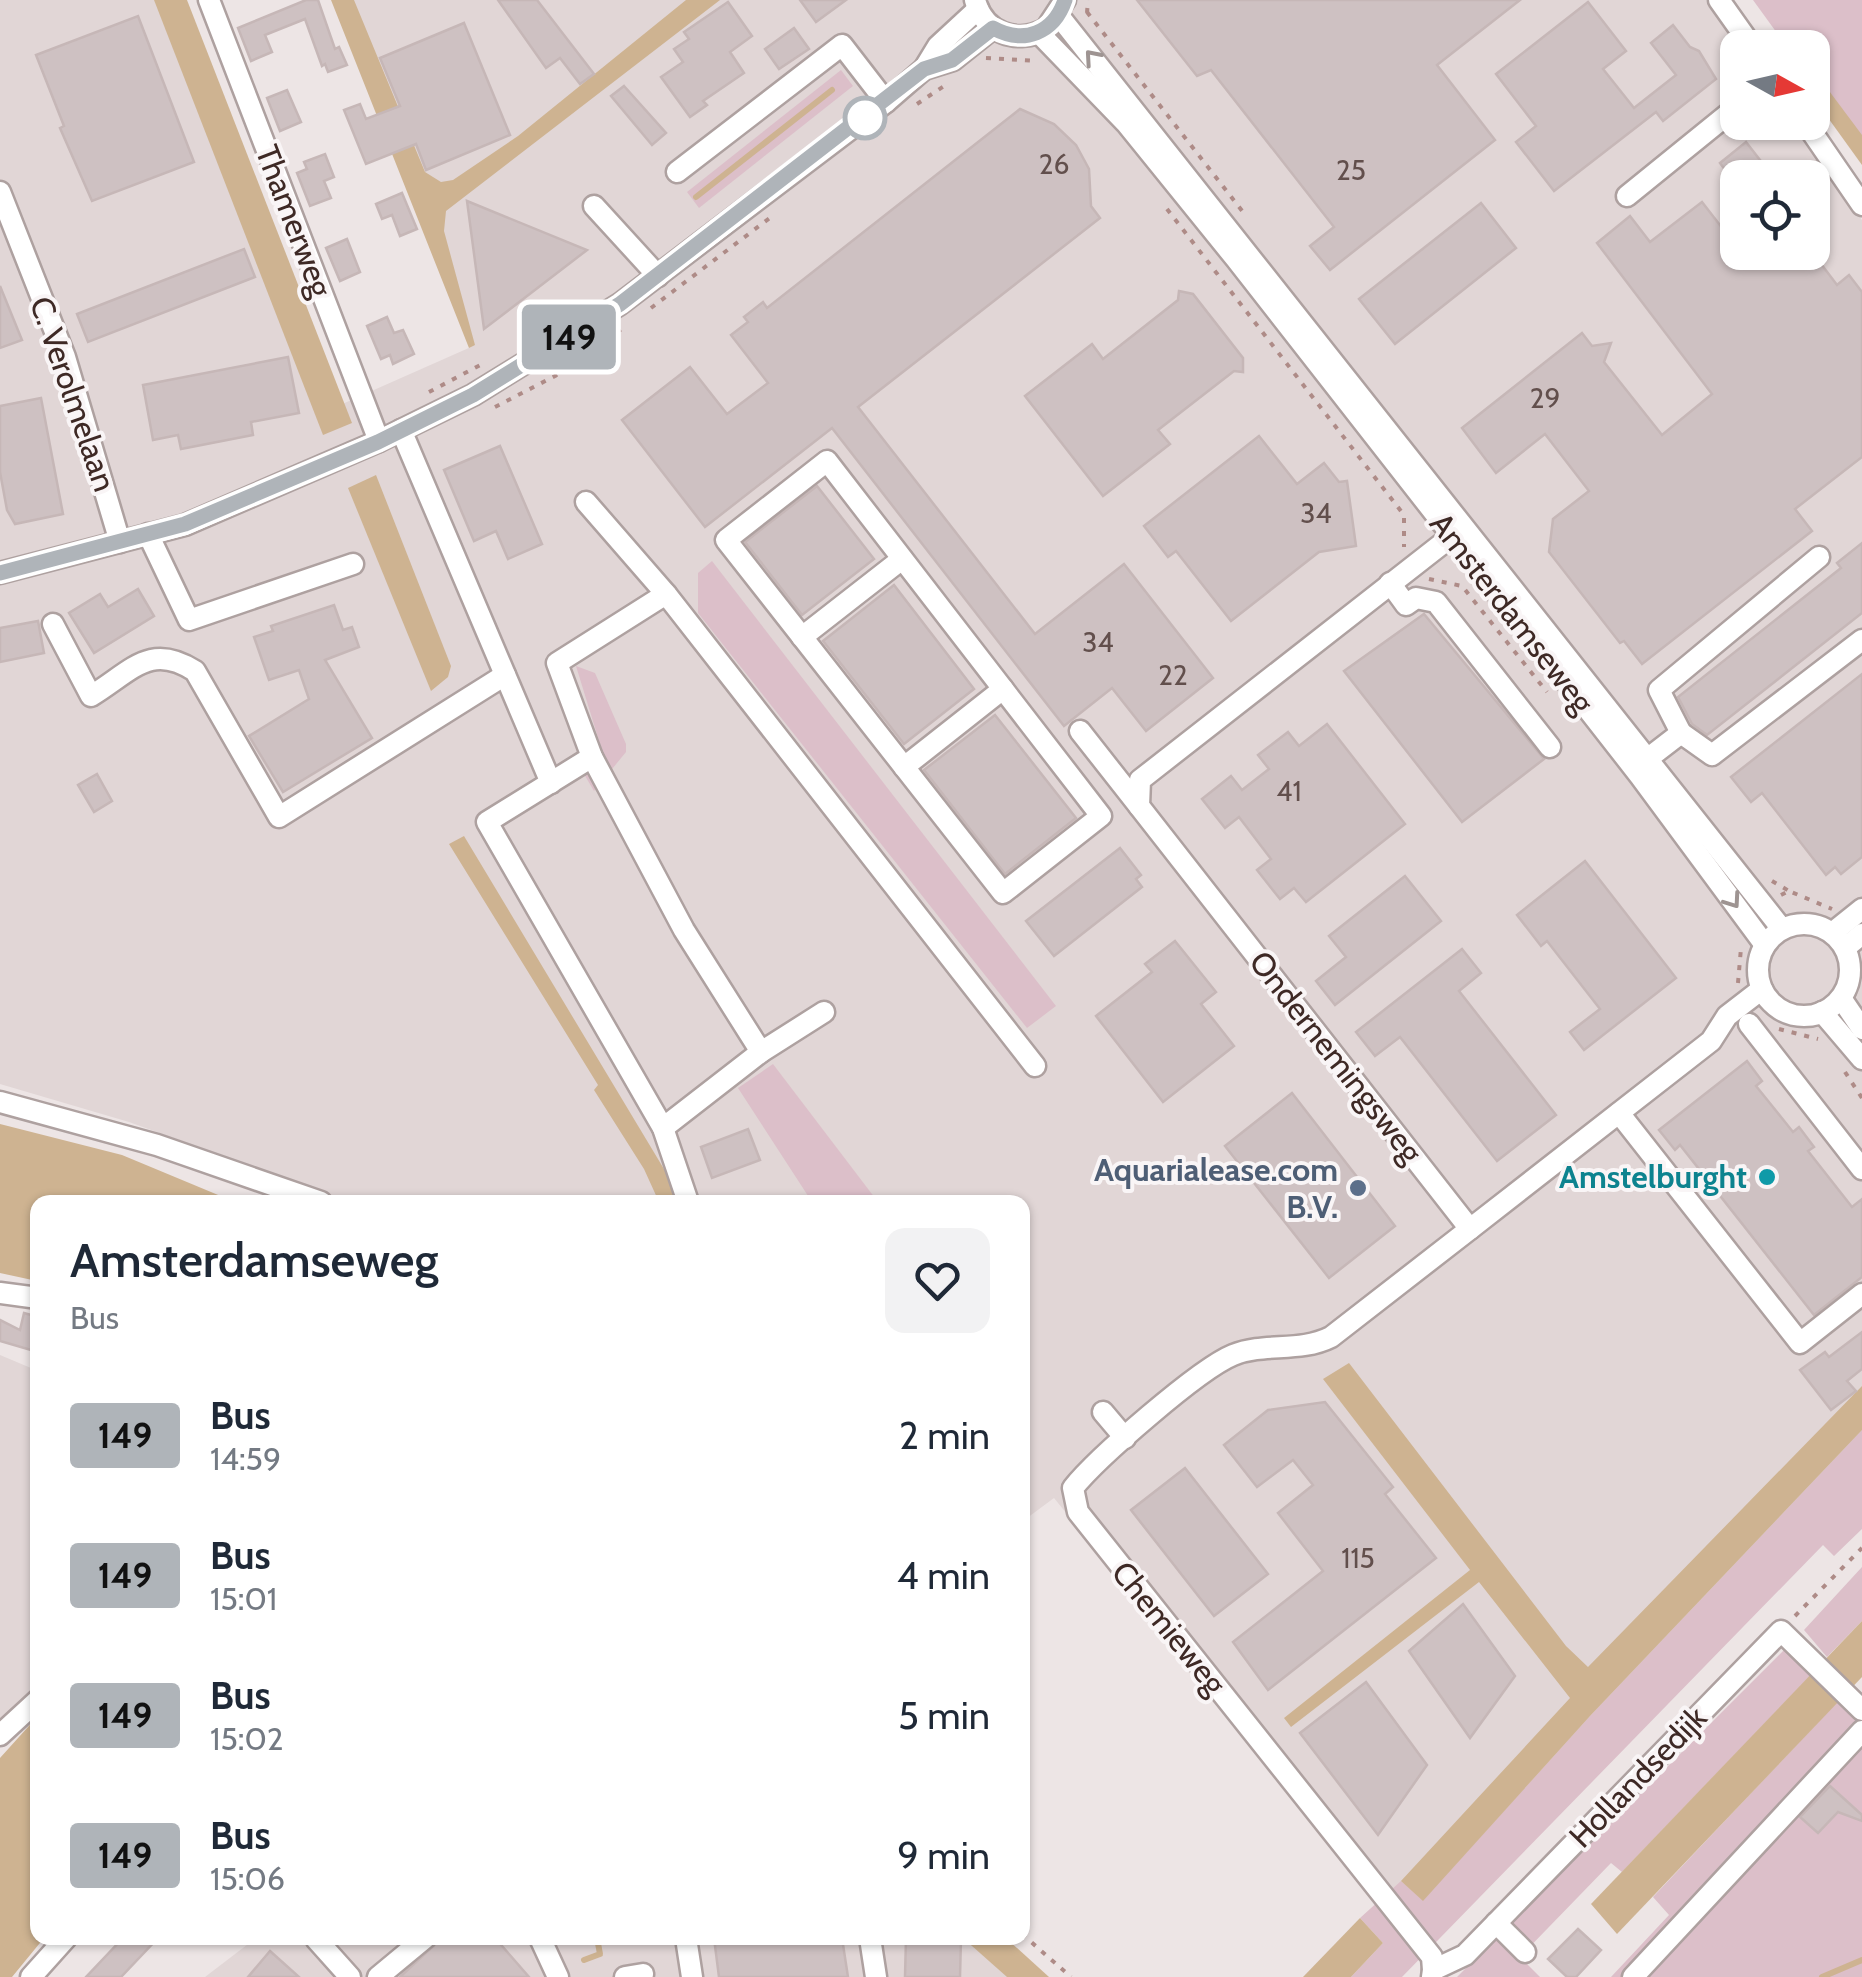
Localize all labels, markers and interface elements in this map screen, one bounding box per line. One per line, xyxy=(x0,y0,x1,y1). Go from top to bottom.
north arrow xyxy=(1720,30,1830,140)
map controls xyxy=(1720,30,1830,270)
one-way arrow xyxy=(1086,50,1104,68)
unlabelled marker xyxy=(844,97,886,139)
street label: Thamerweg xyxy=(248,139,342,303)
house number: 26 xyxy=(1039,147,1069,181)
house number: 25 xyxy=(1336,153,1366,187)
button: locate xyxy=(1720,160,1830,270)
street label: C. Verolmelaan xyxy=(22,292,125,496)
line badge: 149 xyxy=(512,304,626,370)
text: 149 xyxy=(542,316,596,359)
house number: 29 xyxy=(1530,381,1560,415)
house number: 34 xyxy=(1300,496,1332,530)
street label: Amsterdamseweg xyxy=(1422,505,1604,722)
house number: 34 xyxy=(1082,625,1114,659)
house number: 22 xyxy=(1158,658,1188,692)
house number: 41 xyxy=(1276,774,1302,808)
one-way arrow xyxy=(1722,890,1739,908)
street label: Ondernemingsweg xyxy=(1242,943,1432,1171)
place label: Aquarialease.com B.V. xyxy=(1094,1150,1338,1226)
place label: Amstelburght xyxy=(1559,1157,1747,1196)
marker: Amstelburght xyxy=(1756,1166,1778,1188)
marker: Aquarialease.com B.V. xyxy=(1347,1177,1369,1199)
button: heart xyxy=(885,1228,990,1333)
text: Amsterdamseweg xyxy=(70,1231,439,1289)
text: Bus xyxy=(70,1298,119,1337)
text: Bus xyxy=(210,1392,271,1439)
text: 2 min xyxy=(899,1412,990,1459)
text: 149 xyxy=(98,1414,152,1457)
text: 14:59 xyxy=(210,1439,281,1478)
text: Bus xyxy=(210,1532,271,1579)
house number: 115 xyxy=(1341,1541,1375,1575)
text: 4 min xyxy=(897,1552,990,1599)
street label: Chemieweg xyxy=(1104,1553,1236,1703)
text: 149 xyxy=(98,1554,152,1597)
text: 15:01 xyxy=(210,1579,277,1618)
text: Bus xyxy=(210,1672,271,1719)
text: 5 min xyxy=(898,1692,990,1739)
text: 149 xyxy=(98,1694,152,1737)
street label: Hollandsedijk xyxy=(1561,1697,1715,1855)
text: 15:02 xyxy=(210,1719,284,1758)
text: Bus xyxy=(210,1812,271,1859)
text: 9 min xyxy=(897,1832,990,1879)
text: 149 xyxy=(98,1834,152,1877)
text: 15:06 xyxy=(210,1859,285,1898)

